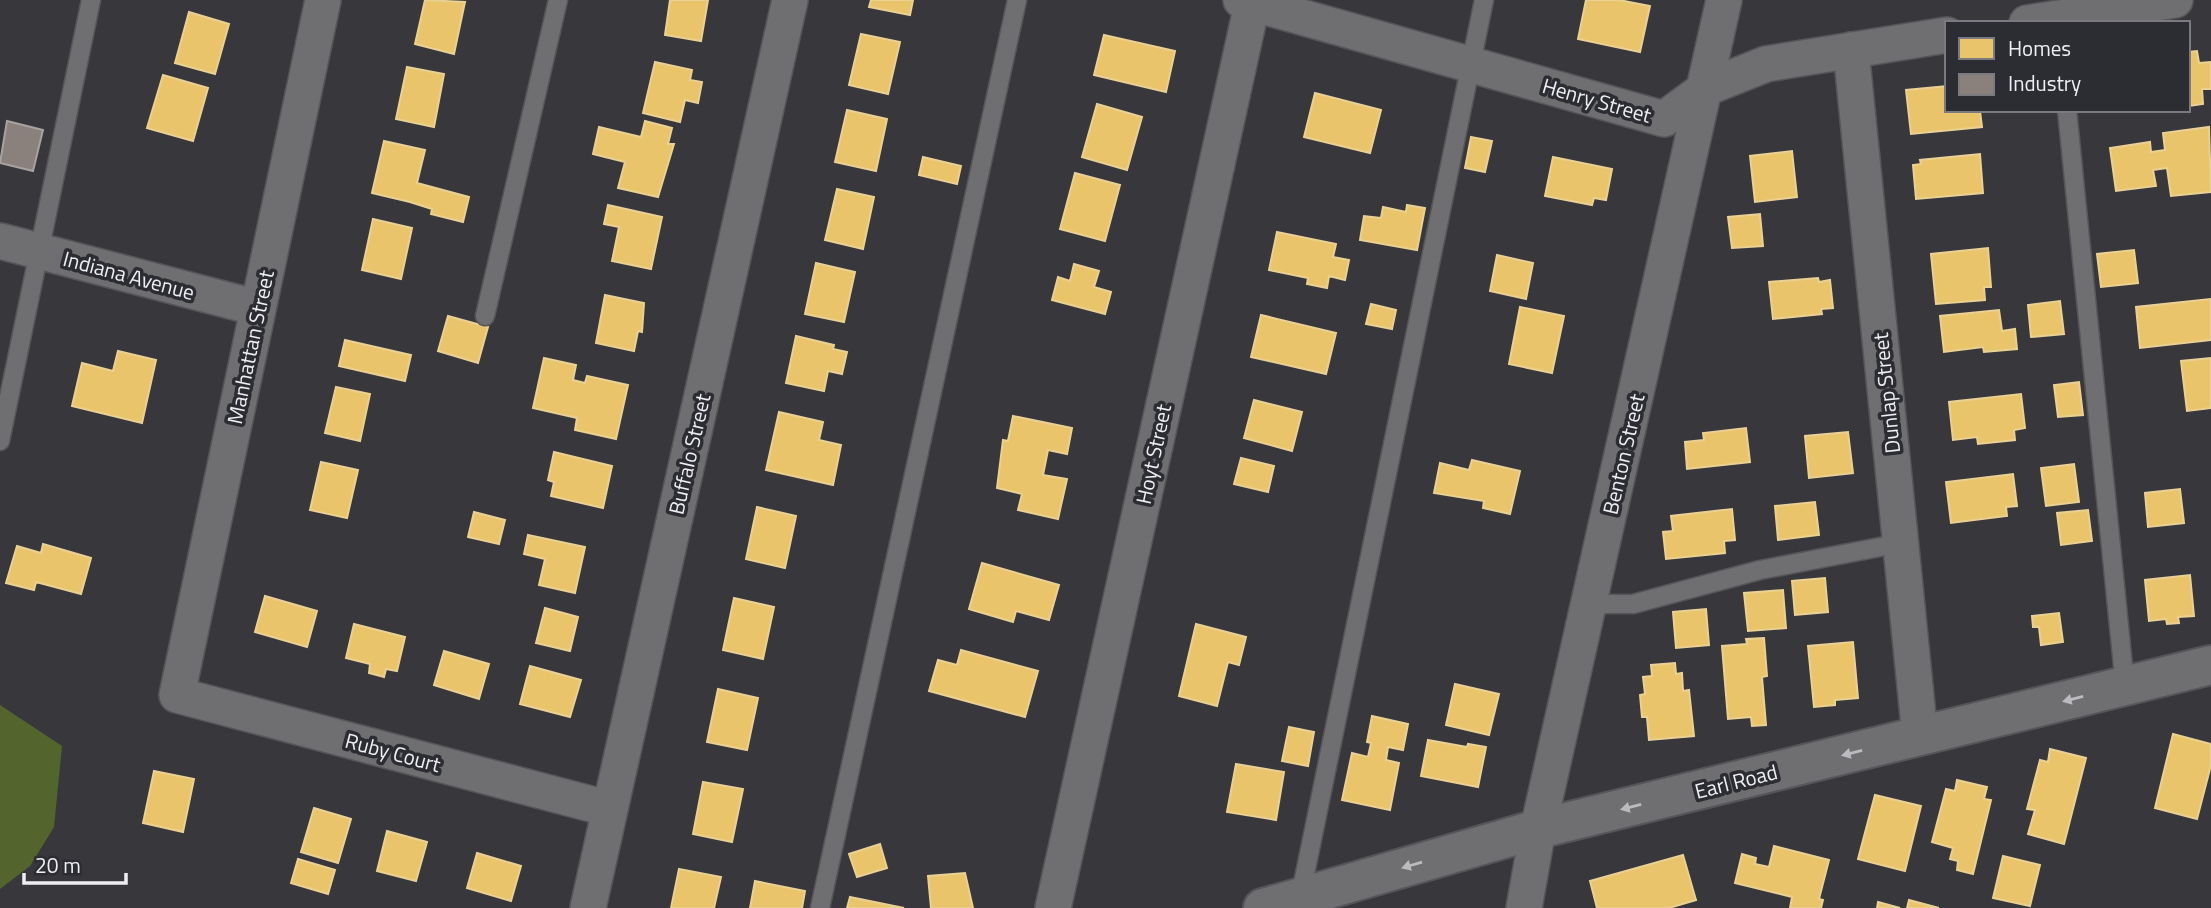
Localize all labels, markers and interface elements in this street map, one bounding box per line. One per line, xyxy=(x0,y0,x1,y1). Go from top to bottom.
legend xyxy=(1945,21,2190,112)
text: Homes xyxy=(2008,32,2071,64)
text: Industry xyxy=(2008,67,2081,99)
street label: Henry Street xyxy=(1539,69,1656,131)
street label: Indiana Avenue xyxy=(60,242,198,308)
street label: Manhattan Street xyxy=(218,267,282,427)
street label: Dunlap Street xyxy=(1864,330,1908,455)
street label: Buffalo Street xyxy=(660,390,719,518)
street label: Benton Street xyxy=(1594,390,1653,518)
street label: Hoyt Street xyxy=(1127,401,1179,507)
one-way arrow xyxy=(2062,693,2084,704)
street label: Ruby Court xyxy=(342,724,445,780)
one-way arrow xyxy=(1841,748,1863,759)
street label: Earl Road xyxy=(1691,755,1781,807)
one-way arrow xyxy=(1620,801,1642,812)
scale bar xyxy=(24,842,126,886)
text: 20 m xyxy=(35,849,81,881)
one-way arrow xyxy=(1401,861,1422,871)

